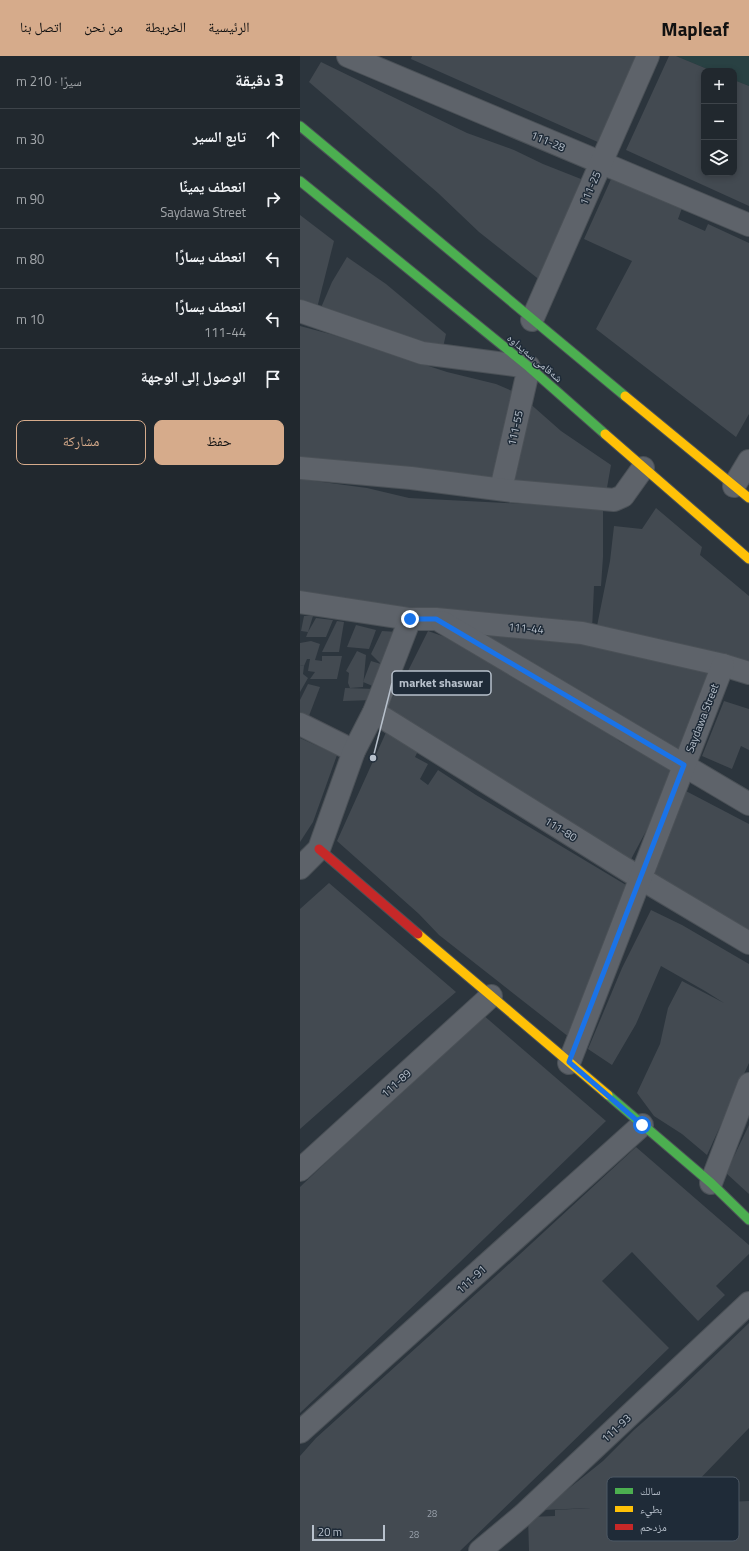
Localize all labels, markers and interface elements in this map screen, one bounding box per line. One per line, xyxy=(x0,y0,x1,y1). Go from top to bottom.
text: Mapleaf xyxy=(661,14,729,43)
text: اتصل بنا xyxy=(20,16,62,37)
text: من نحن xyxy=(84,16,123,37)
text: الخريطة xyxy=(145,16,186,37)
text: الرئيسية xyxy=(208,16,250,37)
text: 3 دقيقة xyxy=(235,67,284,93)
map controls xyxy=(701,68,737,176)
button: + xyxy=(701,68,737,104)
text: سيرًا · 210 m xyxy=(16,71,82,91)
button: − xyxy=(701,104,737,140)
text: تابع السير xyxy=(193,125,246,148)
street label: 111-28 xyxy=(528,127,568,155)
icon: ahead xyxy=(262,128,284,150)
text: 30 m xyxy=(16,129,44,149)
button: layers xyxy=(701,140,737,176)
street label: 111-25 xyxy=(575,168,605,208)
text: انعطف يمينًا xyxy=(179,175,246,198)
icon: right xyxy=(262,188,284,210)
text: 90 m xyxy=(16,189,44,209)
text: Saydawa Street xyxy=(160,202,246,222)
text: انعطف يسارًا xyxy=(175,245,246,268)
icon: left xyxy=(262,248,284,270)
text: 80 m xyxy=(16,249,44,269)
text: انعطف يسارًا xyxy=(175,295,246,318)
icon: left xyxy=(262,308,284,330)
text: 10 m xyxy=(16,309,44,329)
text: 111-44 xyxy=(204,322,246,342)
street label: شەقامی سەیداوە xyxy=(504,330,566,386)
text: الوصول إلى الوجهة xyxy=(141,365,246,388)
icon: arrive xyxy=(262,368,284,390)
street label: 111-55 xyxy=(503,409,527,447)
button: مشاركة xyxy=(16,420,146,465)
button: حفظ xyxy=(154,420,284,465)
route end xyxy=(401,610,419,628)
street label: 111-44 xyxy=(508,618,544,638)
callout: market shaswar xyxy=(392,671,491,695)
text: market shaswar xyxy=(399,673,483,692)
street label: Saydawa Street xyxy=(682,681,723,755)
street label: 111-80 xyxy=(542,813,580,845)
street label: 111-89 xyxy=(377,1065,415,1101)
route start xyxy=(633,1116,651,1134)
street label: 111-91 xyxy=(452,1261,490,1297)
street label: 111-93 xyxy=(598,1410,634,1446)
legend xyxy=(607,1477,739,1541)
text: سالك xyxy=(640,1483,660,1499)
text: بطيء xyxy=(640,1501,662,1518)
house number: 28 xyxy=(427,1507,437,1520)
text: مزدحم xyxy=(640,1519,667,1535)
scale bar xyxy=(312,1523,385,1542)
text: 20 m xyxy=(318,1524,342,1540)
house number: 28 xyxy=(409,1528,419,1541)

